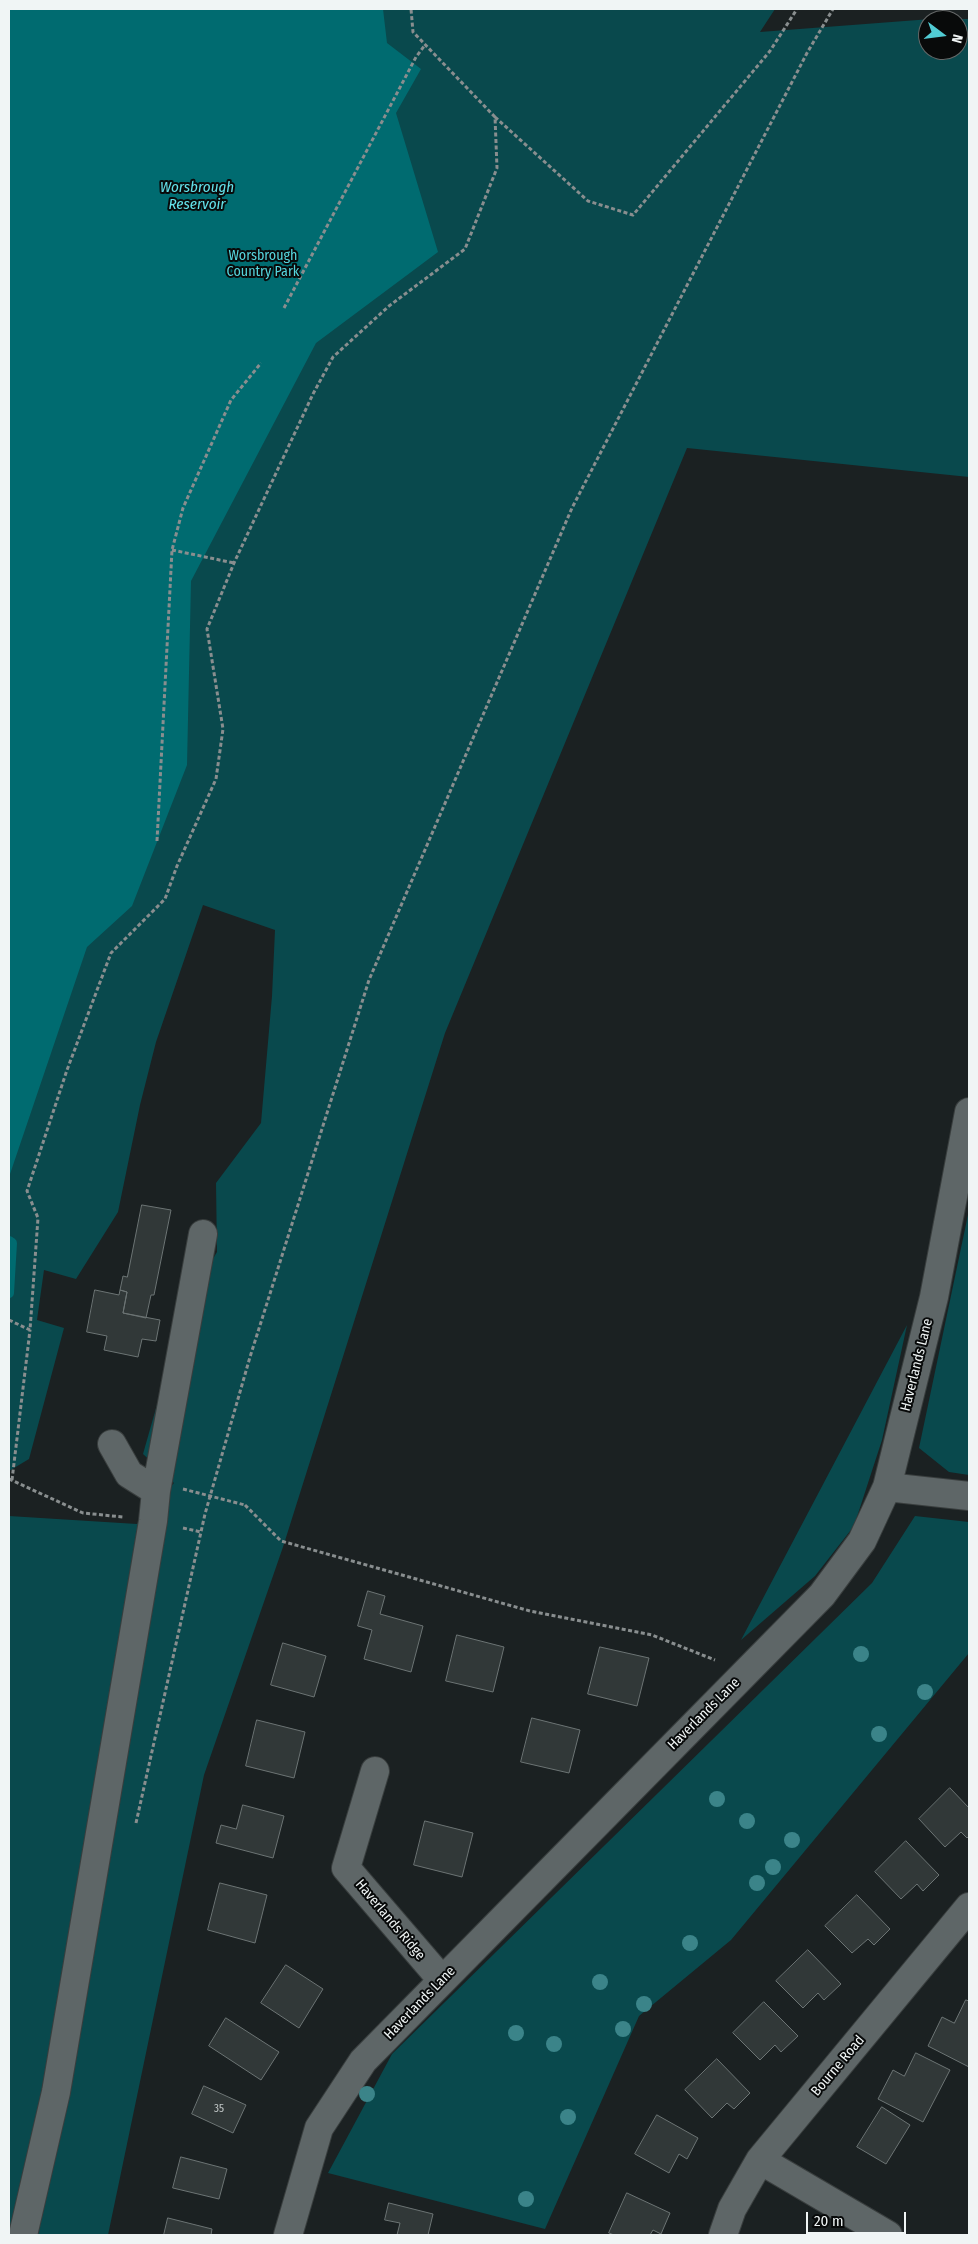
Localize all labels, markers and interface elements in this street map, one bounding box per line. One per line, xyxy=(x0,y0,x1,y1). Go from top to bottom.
north arrow xyxy=(918,10,968,60)
text: N xyxy=(948,32,966,45)
water label: Worsbrough Reservoir xyxy=(160,179,234,214)
park label: Worsbrough Country Park xyxy=(227,248,299,280)
street label: Haverlands Lane xyxy=(897,1317,937,1413)
street label: Haverlands Lane xyxy=(664,1674,744,1754)
street label: Haverlands Ridge xyxy=(352,1876,428,1964)
street label: Haverlands Lane xyxy=(381,1963,459,2043)
street label: Bourne Road xyxy=(808,2032,868,2100)
house number: 35 xyxy=(214,2102,224,2116)
scale bar xyxy=(808,2202,908,2234)
text: 20 m xyxy=(814,2212,844,2230)

